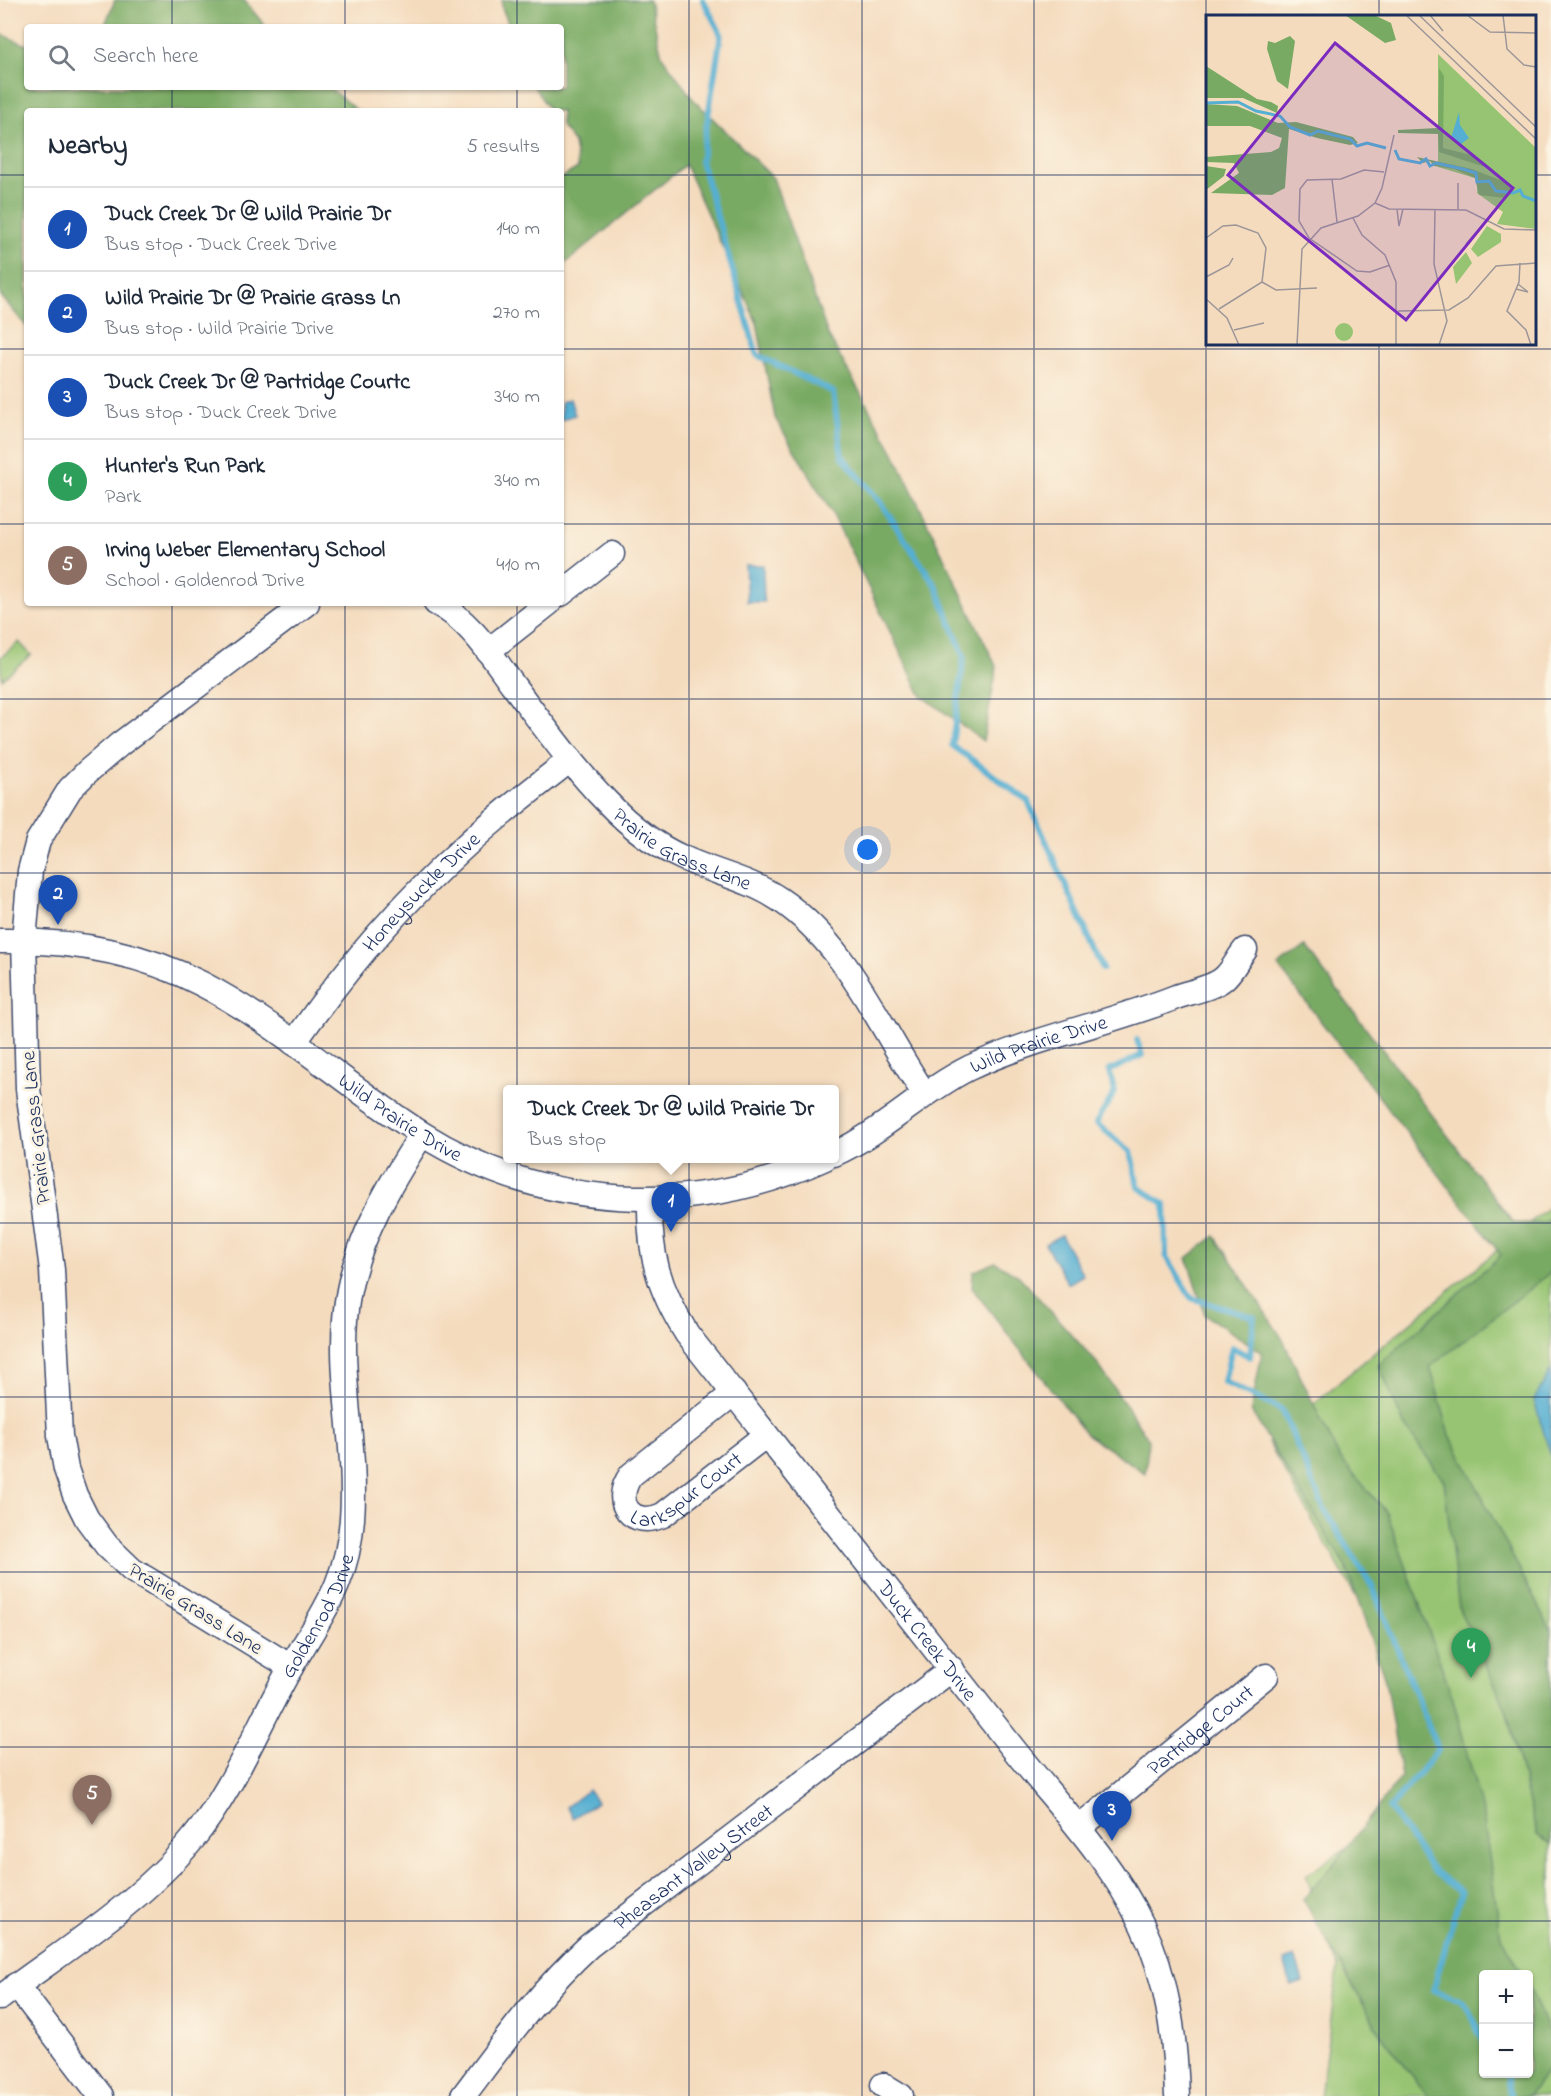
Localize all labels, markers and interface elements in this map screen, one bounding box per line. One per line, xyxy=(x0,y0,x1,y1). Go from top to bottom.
inset map xyxy=(1206,15,1536,345)
search box xyxy=(24,24,564,90)
icon: search xyxy=(45,41,78,74)
text: Search here xyxy=(93,41,198,73)
text: Nearby xyxy=(48,128,127,166)
text: 5 results xyxy=(467,133,540,162)
text: Duck Creek Dr @ Wild Prairie Dr xyxy=(105,199,391,231)
text: 1 xyxy=(64,215,71,244)
text: 140 m xyxy=(496,215,540,244)
text: Bus stop · Duck Creek Drive xyxy=(105,231,337,260)
text: Wild Prairie Dr @ Prairie Grass Ln xyxy=(105,283,400,315)
text: 2 xyxy=(63,299,72,328)
text: 270 m xyxy=(493,299,540,328)
text: Bus stop · Wild Prairie Drive xyxy=(105,315,334,344)
text: Duck Creek Dr @ Partridge Courtc xyxy=(105,367,410,399)
text: 3 xyxy=(63,383,72,412)
text: 340 m xyxy=(494,383,540,412)
text: Bus stop · Duck Creek Drive xyxy=(105,399,337,428)
text: Hunter's Run Park xyxy=(105,451,265,483)
text: 4 xyxy=(63,467,72,496)
text: 340 m xyxy=(494,467,540,496)
text: Park xyxy=(105,483,141,512)
text: Irving Weber Elementary School xyxy=(105,535,385,567)
text: 5 xyxy=(62,551,73,580)
text: 410 m xyxy=(496,551,540,580)
text: School · Goldenrod Drive xyxy=(105,567,304,596)
street label: Prairie Grass Lane xyxy=(605,802,756,900)
street label: Honeysuckle Drive xyxy=(356,826,488,959)
your location xyxy=(853,835,882,864)
pin: 2 xyxy=(38,876,78,925)
street label: Wild Prairie Drive xyxy=(966,1008,1112,1083)
street label: Prairie Grass Lane xyxy=(14,1049,60,1206)
street label: Wild Prairie Drive xyxy=(331,1067,467,1171)
popup xyxy=(503,1085,839,1163)
text: Duck Creek Dr @ Wild Prairie Dr xyxy=(528,1094,814,1126)
text: Bus stop xyxy=(528,1126,606,1155)
pin: 1 xyxy=(652,1182,690,1232)
street label: Larkspur Court xyxy=(624,1446,749,1536)
street label: Goldenrod Drive xyxy=(275,1551,363,1685)
street label: Prairie Grass Lane xyxy=(122,1556,269,1664)
street label: Duck Creek Drive xyxy=(869,1574,984,1709)
pin: 4 xyxy=(1452,1628,1490,1678)
street label: Partridge Court xyxy=(1141,1679,1261,1784)
pin: 5 xyxy=(72,1776,112,1825)
pin: 3 xyxy=(1092,1792,1132,1841)
street label: Pheasant Valley Street xyxy=(608,1797,780,1939)
map controls xyxy=(1479,1970,1533,2078)
button: + xyxy=(1479,1970,1533,2024)
button: − xyxy=(1479,2024,1533,2078)

